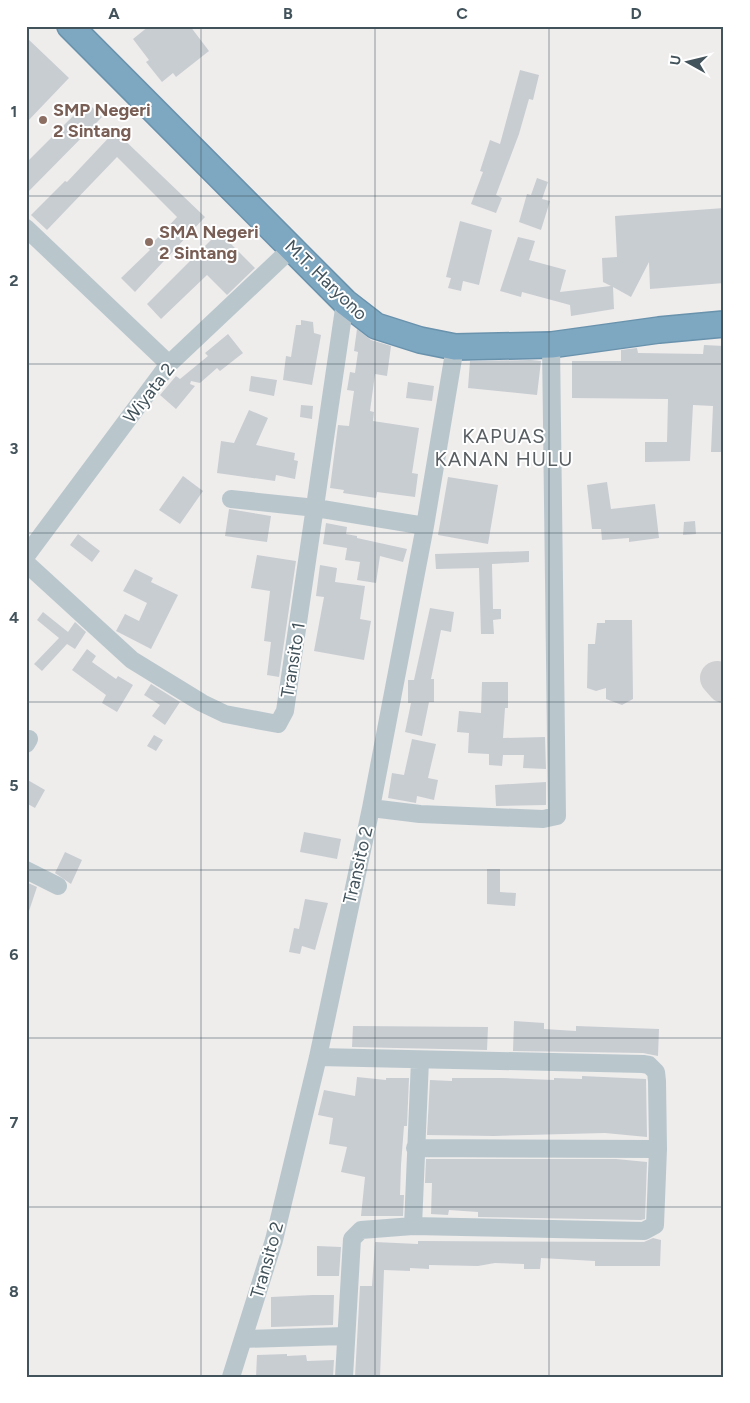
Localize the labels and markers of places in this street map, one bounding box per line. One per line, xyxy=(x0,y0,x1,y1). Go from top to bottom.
place label: SMP Negeri 2 Sintang xyxy=(53,99,151,142)
marker: SMP Negeri 2 Sintang xyxy=(37,114,49,126)
place label: SMA Negeri 2 Sintang xyxy=(159,221,259,264)
marker: SMA Negeri 2 Sintang xyxy=(143,236,155,248)

